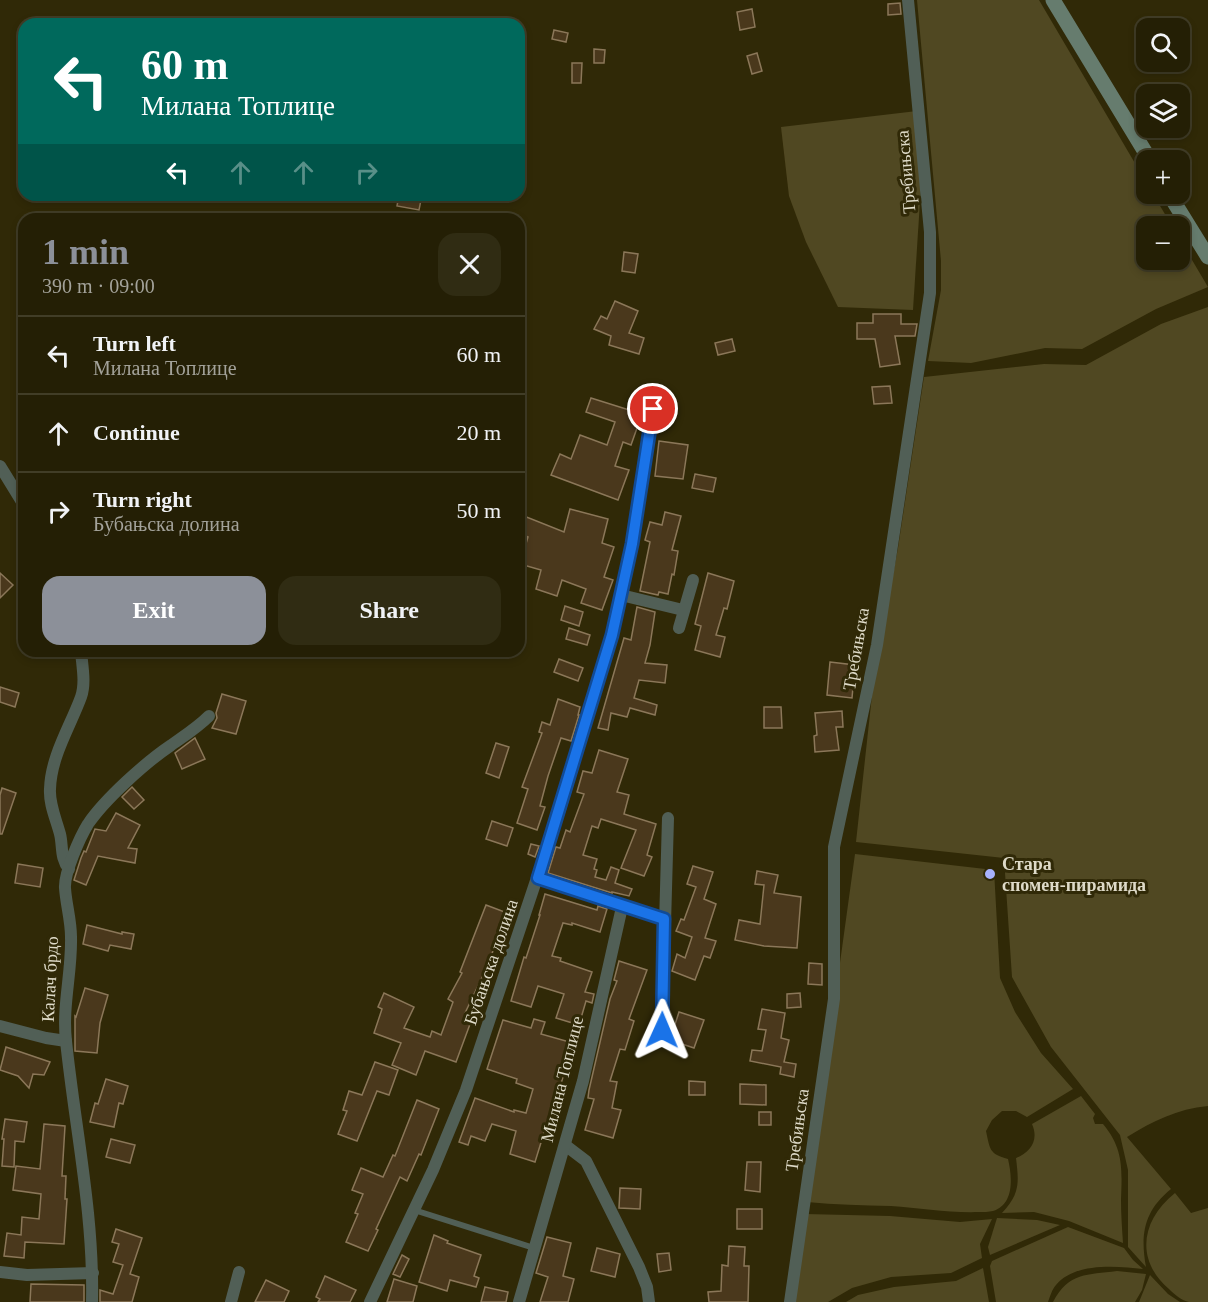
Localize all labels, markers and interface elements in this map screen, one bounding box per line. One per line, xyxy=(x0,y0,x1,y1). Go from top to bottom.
map controls xyxy=(1136,18,1190,270)
button: search xyxy=(1136,18,1190,72)
icon: left xyxy=(42,42,120,120)
text: 60 m xyxy=(141,42,229,88)
button: layers xyxy=(1136,84,1190,138)
text: Милана Топлице xyxy=(141,91,335,121)
street label: Требињска xyxy=(892,130,920,214)
button: + xyxy=(1136,150,1190,204)
icon: left xyxy=(161,156,194,189)
icon: ahead xyxy=(224,156,257,189)
icon: ahead xyxy=(287,156,320,189)
icon: right xyxy=(350,156,383,189)
button: − xyxy=(1136,216,1190,270)
text: 1 min xyxy=(42,232,129,272)
button: close xyxy=(438,233,501,296)
text: 390 m · 09:00 xyxy=(42,275,155,297)
text: Turn left xyxy=(93,331,176,356)
icon: left xyxy=(42,339,75,372)
text: 60 m xyxy=(456,342,501,367)
text: Милана Топлице xyxy=(93,357,237,379)
pin xyxy=(627,383,678,434)
icon: arrive xyxy=(636,392,669,425)
icon: ahead xyxy=(42,417,75,450)
text: Continue xyxy=(93,420,180,445)
text: 20 m xyxy=(456,420,501,445)
text: Turn right xyxy=(93,487,192,512)
icon: right xyxy=(42,495,75,528)
text: 50 m xyxy=(456,498,501,523)
text: Бубањска долина xyxy=(93,513,240,535)
button: Exit xyxy=(42,576,266,645)
button: Share xyxy=(278,576,501,645)
street label: Требињска xyxy=(839,606,873,692)
place label: Стара спомен-пирамида xyxy=(1002,854,1146,895)
marker: Стара спомен-пирамида xyxy=(983,867,997,881)
street label: Бубањска долина xyxy=(460,896,522,1028)
street label: Калач брдо xyxy=(38,936,62,1022)
position arrow xyxy=(630,998,694,1062)
street label: Милана Топлице xyxy=(537,1014,587,1144)
street label: Требињска xyxy=(781,1087,813,1173)

